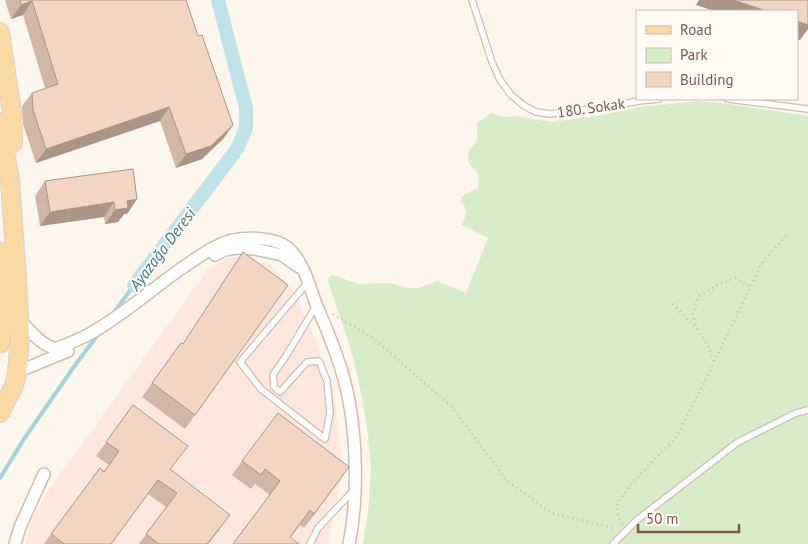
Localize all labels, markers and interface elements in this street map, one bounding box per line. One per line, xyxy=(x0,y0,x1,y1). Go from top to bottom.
legend xyxy=(636,10,798,100)
text: Road xyxy=(680,20,712,39)
text: Park xyxy=(680,45,708,64)
text: Building xyxy=(680,70,734,89)
street label: 180. Sokak xyxy=(556,93,627,122)
water label: Ayazağa Deresi xyxy=(124,203,200,295)
scale bar xyxy=(638,502,739,534)
text: 50 m xyxy=(646,509,679,528)

